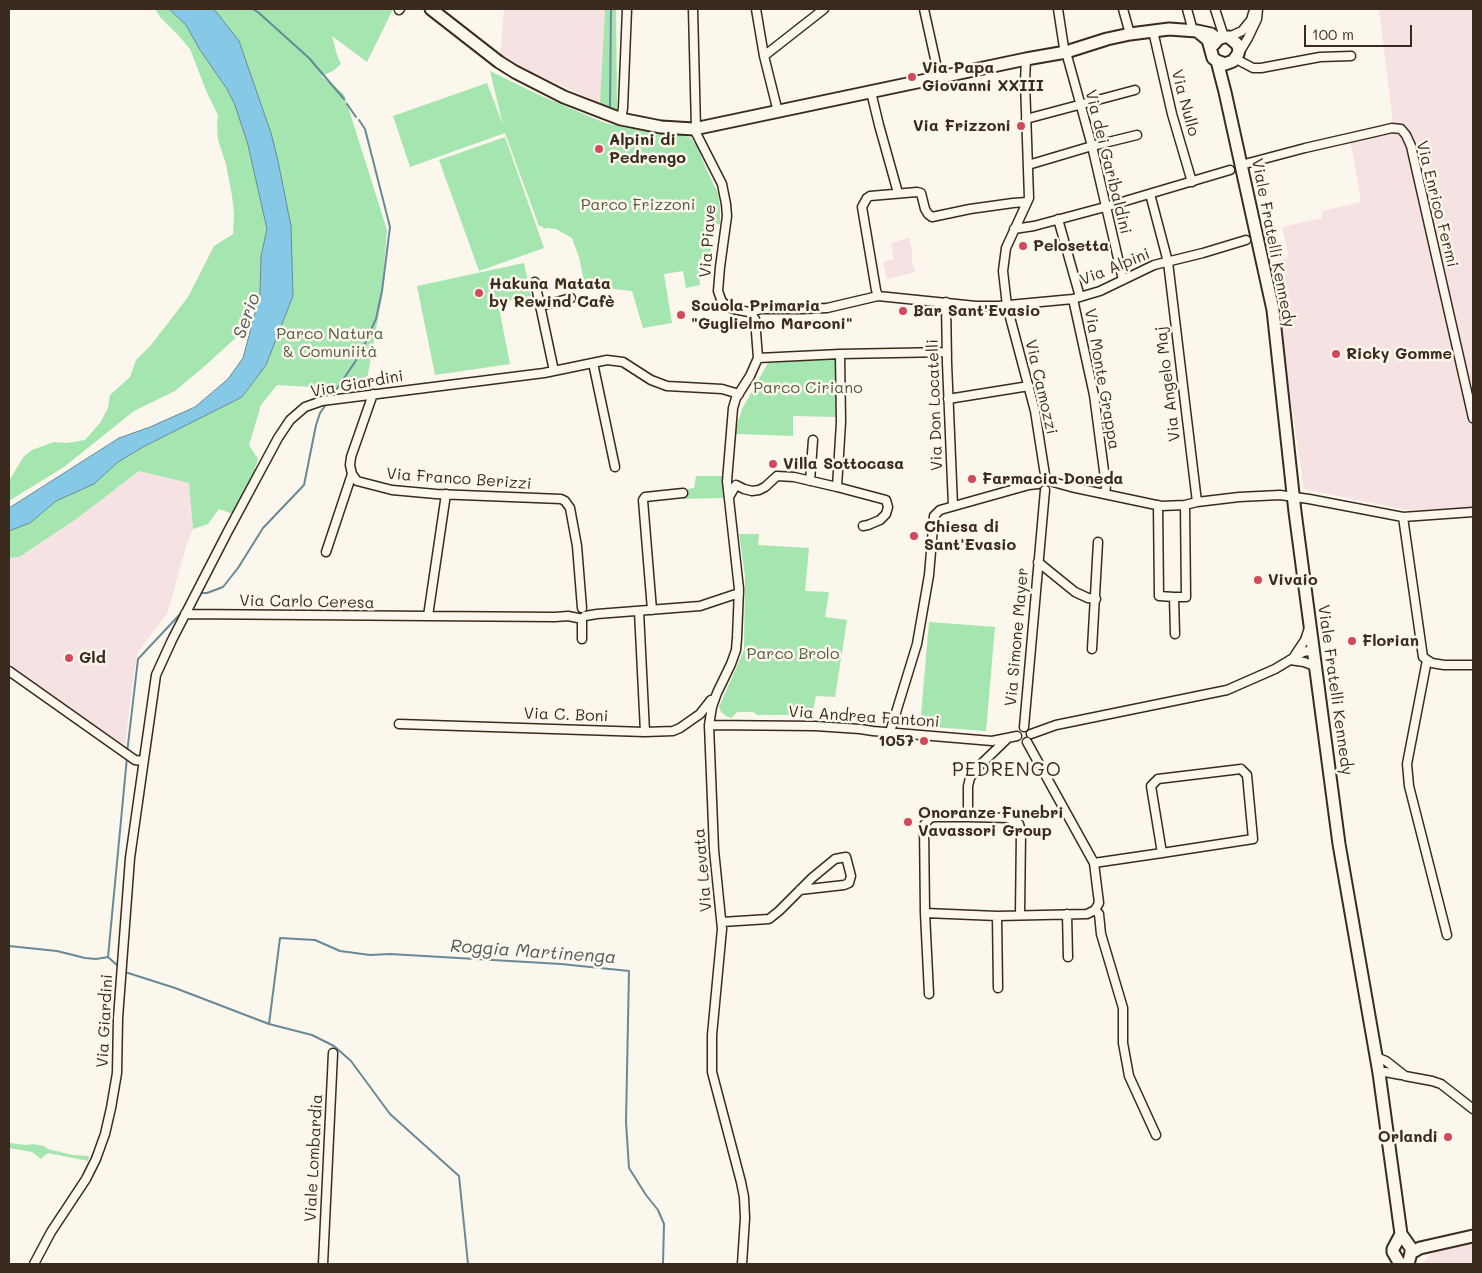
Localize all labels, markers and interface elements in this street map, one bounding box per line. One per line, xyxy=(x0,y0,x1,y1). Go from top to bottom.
scale bar xyxy=(1307,15,1414,47)
text: 100 m xyxy=(1312,24,1354,44)
place label: Via Papa Giovanni XXIII xyxy=(922,58,1044,96)
street label: Via Nullo xyxy=(1167,68,1203,138)
marker: Via Papa Giovanni XXIII xyxy=(906,71,918,83)
street label: Via dei Garibaldini xyxy=(1081,88,1135,236)
place label: Via Frizzoni xyxy=(913,116,1011,136)
marker: Via Frizzoni xyxy=(1015,120,1027,132)
place label: Alpini di Pedrengo xyxy=(609,130,686,168)
street label: Via Enrico Fermi xyxy=(1412,139,1462,269)
marker: Alpini di Pedrengo xyxy=(593,143,605,155)
street label: Viale Fratelli Kennedy xyxy=(1247,157,1299,329)
park label: Parco Frizzoni xyxy=(581,195,695,215)
street label: Via Piave xyxy=(696,204,720,278)
place label: Pelosetta xyxy=(1033,236,1109,256)
marker: Pelosetta xyxy=(1017,240,1029,252)
street label: Via Alpini xyxy=(1077,244,1153,290)
place label: Hakuna Matata by Rewind Cafè xyxy=(489,274,614,312)
marker: Hakuna Matata by Rewind Cafè xyxy=(473,287,485,299)
water label: Serio xyxy=(229,290,265,342)
place label: Scuola Primaria "Guglielmo Marconi" xyxy=(691,296,853,334)
place label: Bar Sant'Evasio xyxy=(913,301,1040,321)
marker: Bar Sant'Evasio xyxy=(897,305,909,317)
street label: Via Monte Grappa xyxy=(1080,307,1124,451)
marker: Scuola Primaria "Guglielmo Marconi" xyxy=(675,309,687,321)
park label: Parco Natura & Comuniità xyxy=(276,324,384,362)
street label: Via Angelo Maj xyxy=(1151,325,1185,443)
street label: Via Camozzi xyxy=(1021,338,1061,436)
street label: Via Don Locatelli xyxy=(923,339,947,471)
place label: Ricky Gomme xyxy=(1346,344,1452,364)
marker: Ricky Gomme xyxy=(1330,348,1342,360)
street label: Via Giardini xyxy=(309,366,405,402)
park label: Parco Ciriano xyxy=(753,378,863,398)
place label: Villa Sottocasa xyxy=(783,454,904,474)
marker: Villa Sottocasa xyxy=(767,458,779,470)
street label: Via Franco Berizzi xyxy=(386,464,532,494)
place label: Farmacia Doneda xyxy=(982,469,1123,489)
marker: Farmacia Doneda xyxy=(966,473,978,485)
place label: Chiesa di Sant'Evasio xyxy=(924,517,1016,555)
marker: Chiesa di Sant'Evasio xyxy=(908,530,920,542)
street label: Via Simone Mayer xyxy=(1001,567,1033,707)
place label: Vivaio xyxy=(1268,570,1318,590)
marker: Vivaio xyxy=(1252,574,1264,586)
street label: Via Carlo Ceresa xyxy=(239,591,375,613)
street label: Viale Fratelli Kennedy xyxy=(1314,604,1356,776)
place label: Florian xyxy=(1362,631,1419,651)
marker: Florian xyxy=(1346,635,1358,647)
park label: Parco Brolo xyxy=(747,644,839,664)
place label: Gld xyxy=(79,648,106,668)
marker: Gld xyxy=(63,652,75,664)
street label: Via Andrea Fantoni xyxy=(788,702,940,732)
street label: Via C. Boni xyxy=(523,704,609,726)
place label: 1057 xyxy=(878,731,914,751)
marker: 1057 xyxy=(918,735,930,747)
district label: PEDRENGO xyxy=(951,759,1063,781)
place label: Onoranze Funebri Vavassori Group xyxy=(918,803,1064,841)
marker: Onoranze Funebri Vavassori Group xyxy=(902,816,914,828)
street label: Via Levata xyxy=(690,827,716,913)
water label: Roggia Martinenga xyxy=(449,935,617,969)
street label: Via Giardini xyxy=(93,974,117,1068)
street label: Viale Lombardia xyxy=(301,1094,327,1222)
place label: Orlandi xyxy=(1378,1127,1438,1147)
marker: Orlandi xyxy=(1442,1131,1454,1143)

